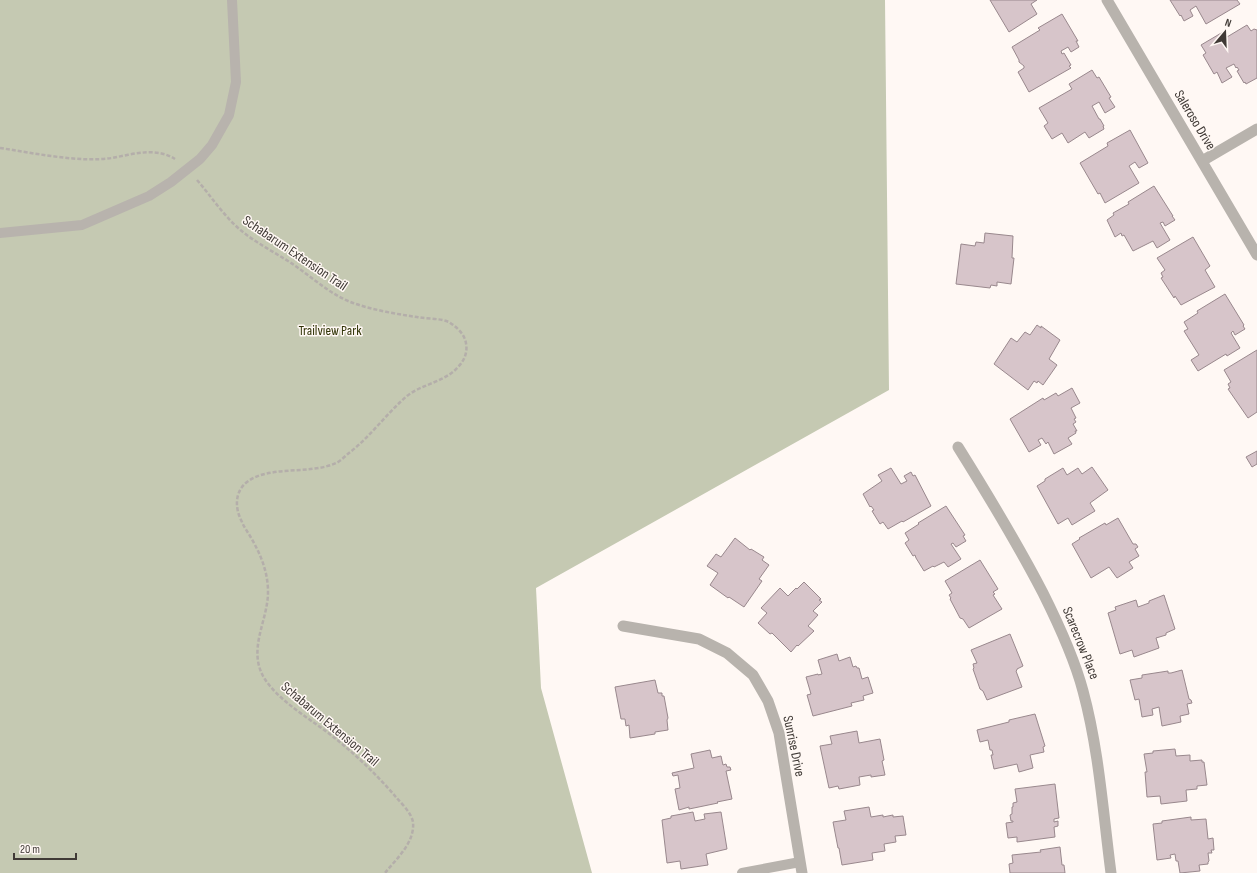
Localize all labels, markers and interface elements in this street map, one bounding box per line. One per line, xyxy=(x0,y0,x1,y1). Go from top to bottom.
north arrow xyxy=(1205,12,1245,52)
text: N xyxy=(1223,16,1233,30)
street label: Saleroso Drive xyxy=(1171,87,1219,153)
street label: Schabarum Extension Trail xyxy=(239,212,351,294)
park label: Trailview Park xyxy=(298,322,362,339)
street label: Scarecrow Place xyxy=(1059,604,1103,682)
street label: Schabarum Extension Trail xyxy=(278,678,382,770)
street label: Sunrise Drive xyxy=(779,714,809,778)
scale bar xyxy=(14,835,76,861)
text: 20 m xyxy=(20,842,40,857)

